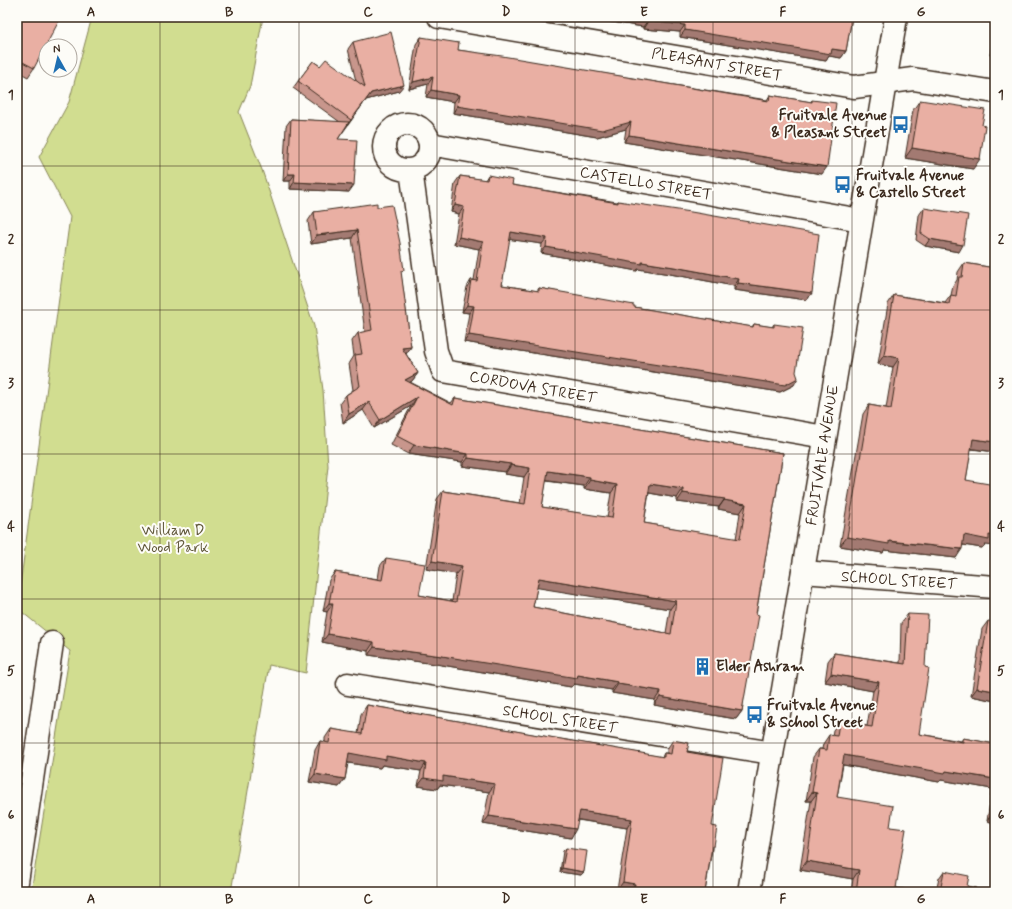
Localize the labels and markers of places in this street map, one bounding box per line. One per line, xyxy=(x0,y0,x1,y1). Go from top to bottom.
place label: Fruitvale Avenue & Pleasant Street xyxy=(771,106,887,143)
bus stop icon: Fruitvale Avenue & Pleasant Street xyxy=(890,114,910,134)
place label: Fruitvale Avenue & Castello Street xyxy=(856,166,966,203)
bus stop icon: Fruitvale Avenue & Castello Street xyxy=(833,174,853,194)
building icon: Elder Ashram xyxy=(693,656,713,676)
place label: Elder Ashram xyxy=(716,657,805,677)
place label: Fruitvale Avenue & School Street xyxy=(767,696,875,733)
bus stop icon: Fruitvale Avenue & School Street xyxy=(744,704,764,724)

